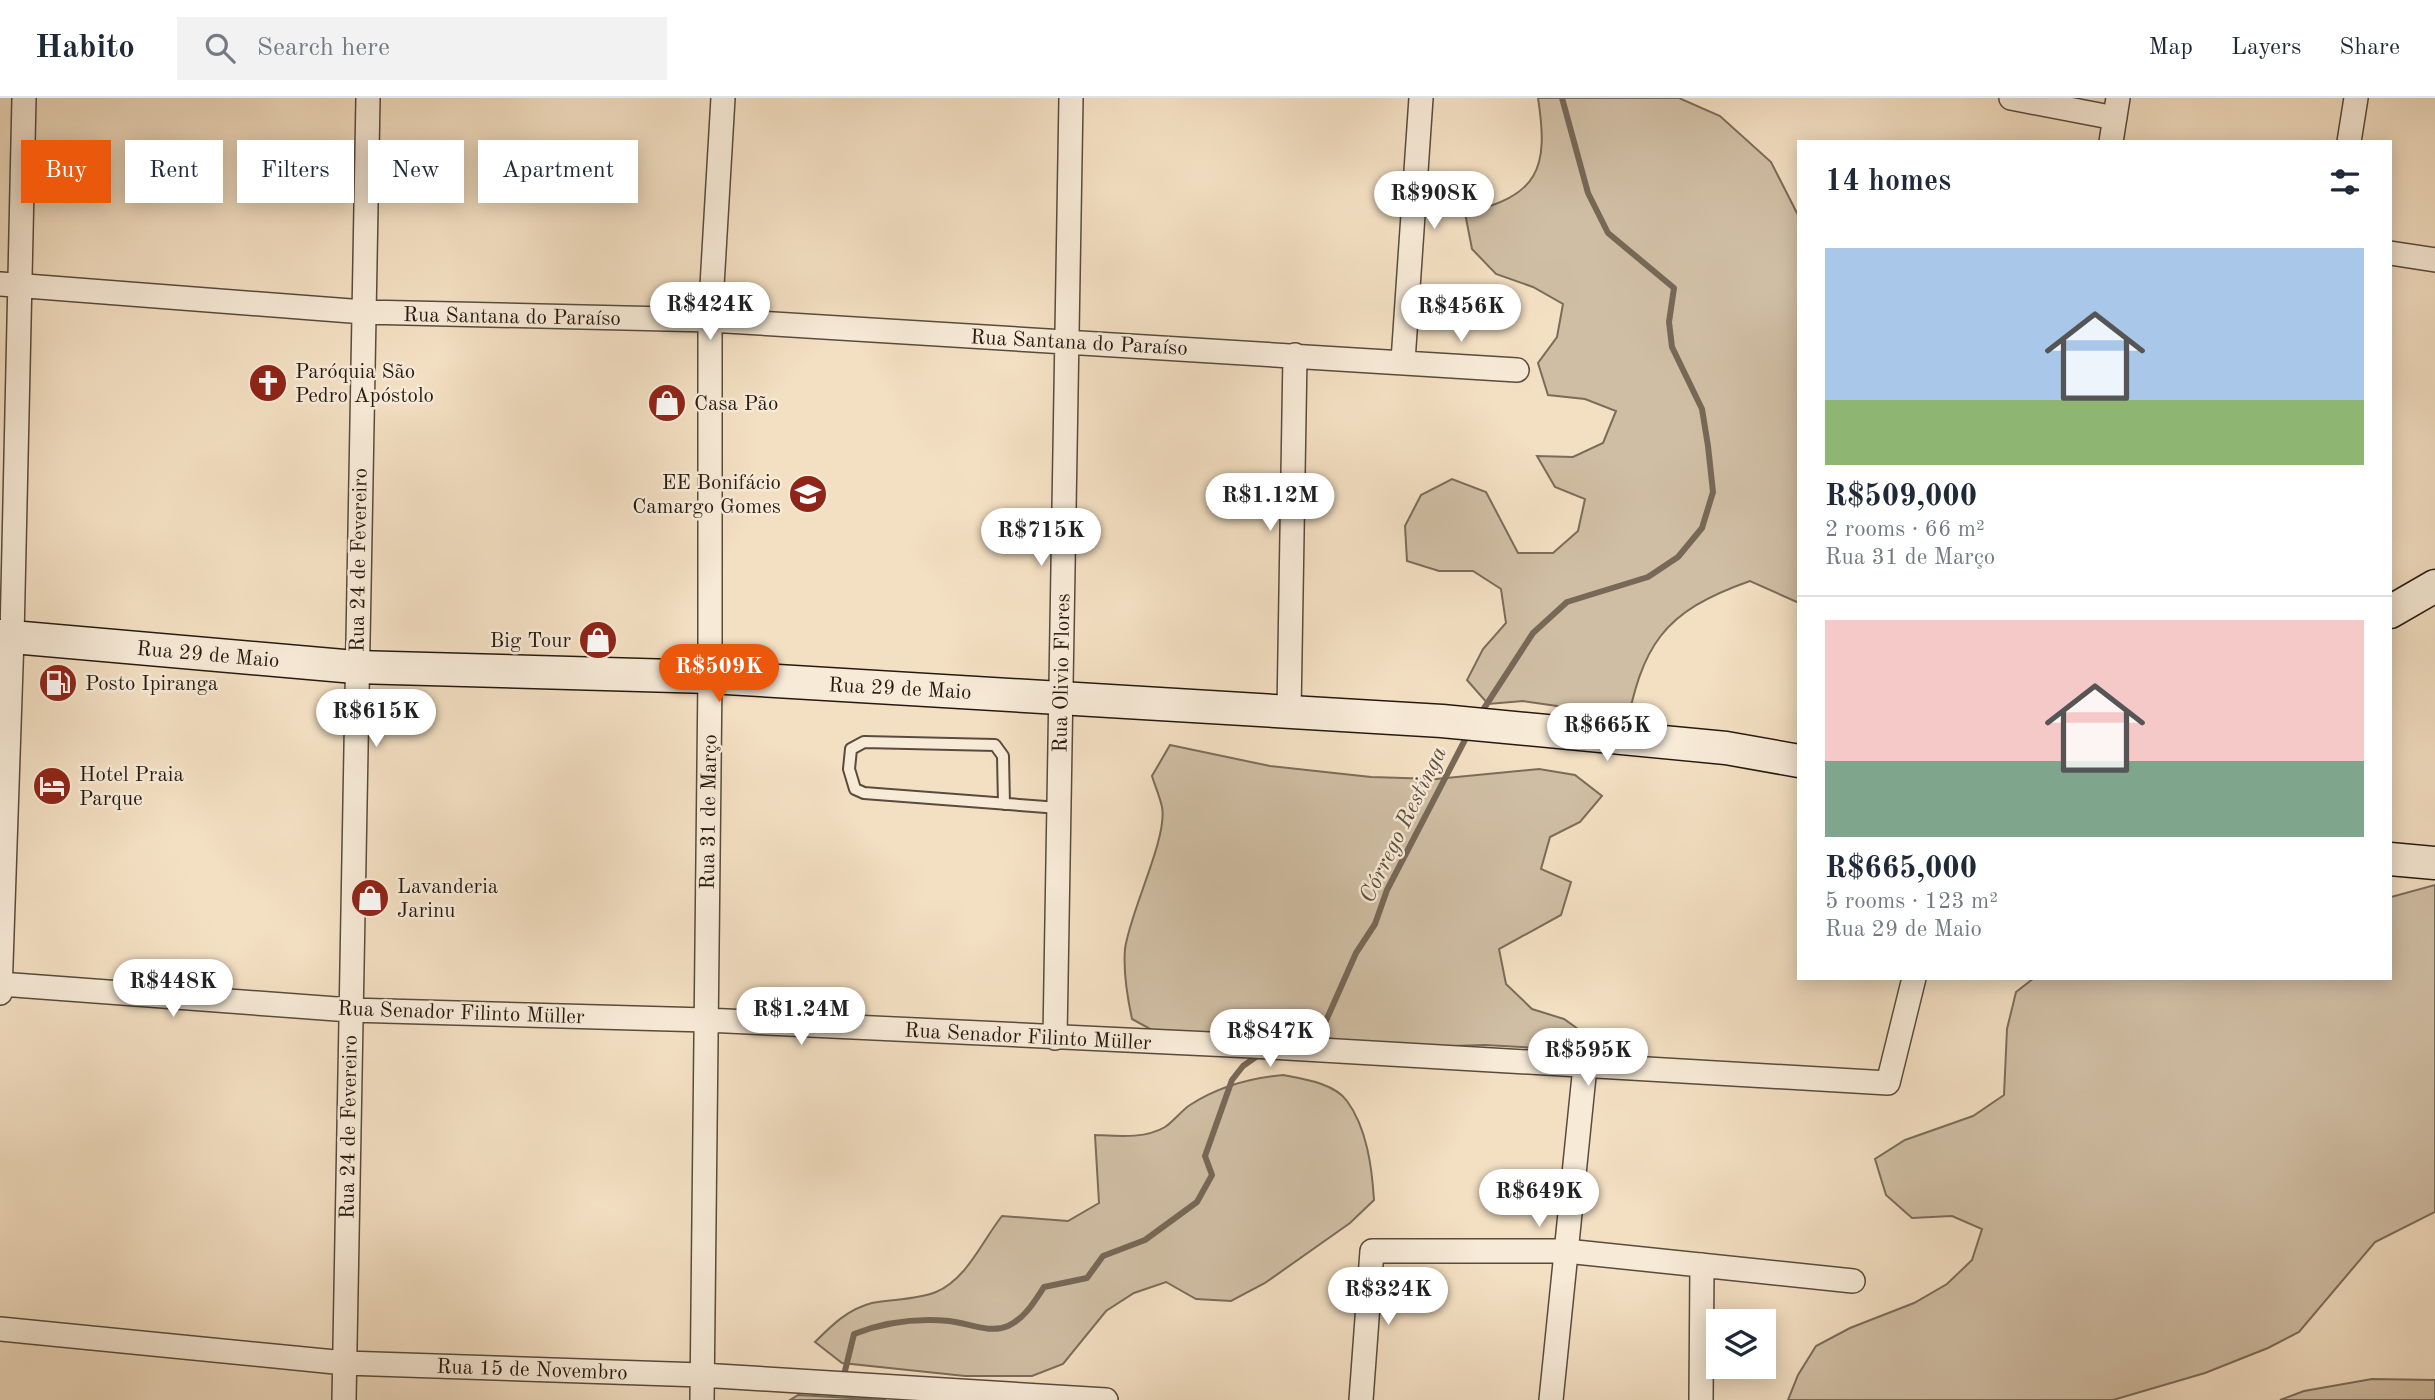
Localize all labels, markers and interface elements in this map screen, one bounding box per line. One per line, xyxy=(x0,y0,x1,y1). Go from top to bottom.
search box xyxy=(177,17,667,80)
icon: search xyxy=(201,29,239,67)
text: Habito xyxy=(35,32,135,65)
text: Search here xyxy=(257,35,390,61)
text: Map xyxy=(2149,36,2193,60)
text: Layers xyxy=(2231,36,2301,60)
text: Share xyxy=(2339,36,2400,60)
chip: Buy xyxy=(21,140,111,203)
chip: Rent xyxy=(125,140,223,203)
chip: Filters xyxy=(237,140,354,203)
chip: New xyxy=(368,140,464,203)
chip: Apartment xyxy=(478,140,638,203)
icon: filters xyxy=(2326,163,2364,201)
text: 14 homes xyxy=(1825,167,1951,197)
pin: R$908K xyxy=(1377,172,1491,231)
text: R$908K xyxy=(1390,182,1478,205)
pin: R$424K xyxy=(653,282,767,342)
pin: R$456K xyxy=(1404,285,1518,344)
text: R$424K xyxy=(666,293,754,316)
icon: home xyxy=(2032,293,2158,419)
text: R$456K xyxy=(1417,295,1505,318)
street label: Rua Santana do Paraíso xyxy=(403,305,621,330)
street label: Rua Santana do Paraíso xyxy=(970,327,1188,360)
church icon: Paróquia São Pedro Apóstolo xyxy=(247,362,289,404)
place label: Paróquia São Pedro Apóstolo xyxy=(295,362,434,407)
shop icon: Casa Pão xyxy=(646,382,688,424)
place label: Casa Pão xyxy=(694,394,778,415)
street label: Rua 24 de Fevereiro xyxy=(347,468,372,652)
place label: EE Bonifácio Camargo Gomes xyxy=(632,473,781,518)
school or university icon: EE Bonifácio Camargo Gomes xyxy=(787,473,829,515)
pin: R$1.12M xyxy=(1205,474,1335,533)
text: R$509,000 xyxy=(1825,482,1977,512)
text: R$1.12M xyxy=(1221,484,1319,507)
pin: R$715K xyxy=(984,508,1098,568)
text: 2 rooms · 66 m² xyxy=(1825,518,1985,541)
text: R$715K xyxy=(997,519,1085,542)
text: Rua 31 de Março xyxy=(1825,546,1995,569)
street label: Rua Olivio Flores xyxy=(1051,593,1074,753)
shop icon: Big Tour xyxy=(577,619,619,661)
place label: Big Tour xyxy=(490,631,571,652)
street label: Rua 29 de Maio xyxy=(136,639,280,672)
pin: R$509K xyxy=(662,644,776,704)
text: R$509K xyxy=(675,655,763,678)
fuel station icon: Posto Ipiranga xyxy=(37,662,79,704)
icon: home xyxy=(2032,665,2158,791)
place label: Posto Ipiranga xyxy=(85,674,218,695)
street label: Rua 29 de Maio xyxy=(828,675,972,704)
pin: R$615K xyxy=(319,690,433,749)
text: R$615K xyxy=(332,700,420,723)
pin: R$665K xyxy=(1550,704,1664,763)
text: R$665K xyxy=(1563,714,1651,737)
street label: Rua 31 de Março xyxy=(698,734,721,890)
water label: Córrego Restinga xyxy=(1356,743,1452,907)
hotel icon: Hotel Praia Parque xyxy=(31,765,73,807)
place label: Hotel Praia Parque xyxy=(79,765,184,810)
text: R$665,000 xyxy=(1825,854,1977,884)
shop icon: Lavanderia Jarinu xyxy=(349,877,391,919)
place label: Lavanderia Jarinu xyxy=(397,877,498,922)
text: 5 rooms · 123 m² xyxy=(1825,890,1998,913)
text: Rua 29 de Maio xyxy=(1825,918,1982,941)
pin: R$448K xyxy=(116,960,230,1019)
text: R$448K xyxy=(129,970,217,993)
pin: R$1.24M xyxy=(736,988,866,1047)
text: R$1.24M xyxy=(752,998,850,1021)
street label: Rua Senador Filinto Müller xyxy=(337,999,585,1028)
pin: R$847K xyxy=(1213,1010,1327,1069)
text: R$847K xyxy=(1226,1020,1314,1043)
street label: Rua Senador Filinto Müller xyxy=(904,1021,1152,1054)
pin: R$595K xyxy=(1531,1028,1645,1088)
street label: Rua 24 de Fevereiro xyxy=(337,1035,362,1219)
text: R$595K xyxy=(1544,1039,1632,1062)
pin: R$649K xyxy=(1482,1170,1596,1229)
text: R$649K xyxy=(1495,1180,1583,1203)
pin: R$324K xyxy=(1331,1268,1445,1327)
text: R$324K xyxy=(1344,1278,1432,1301)
map controls xyxy=(1706,1309,1776,1379)
button: layers xyxy=(1706,1309,1776,1379)
street label: Rua 15 de Novembro xyxy=(436,1357,628,1384)

